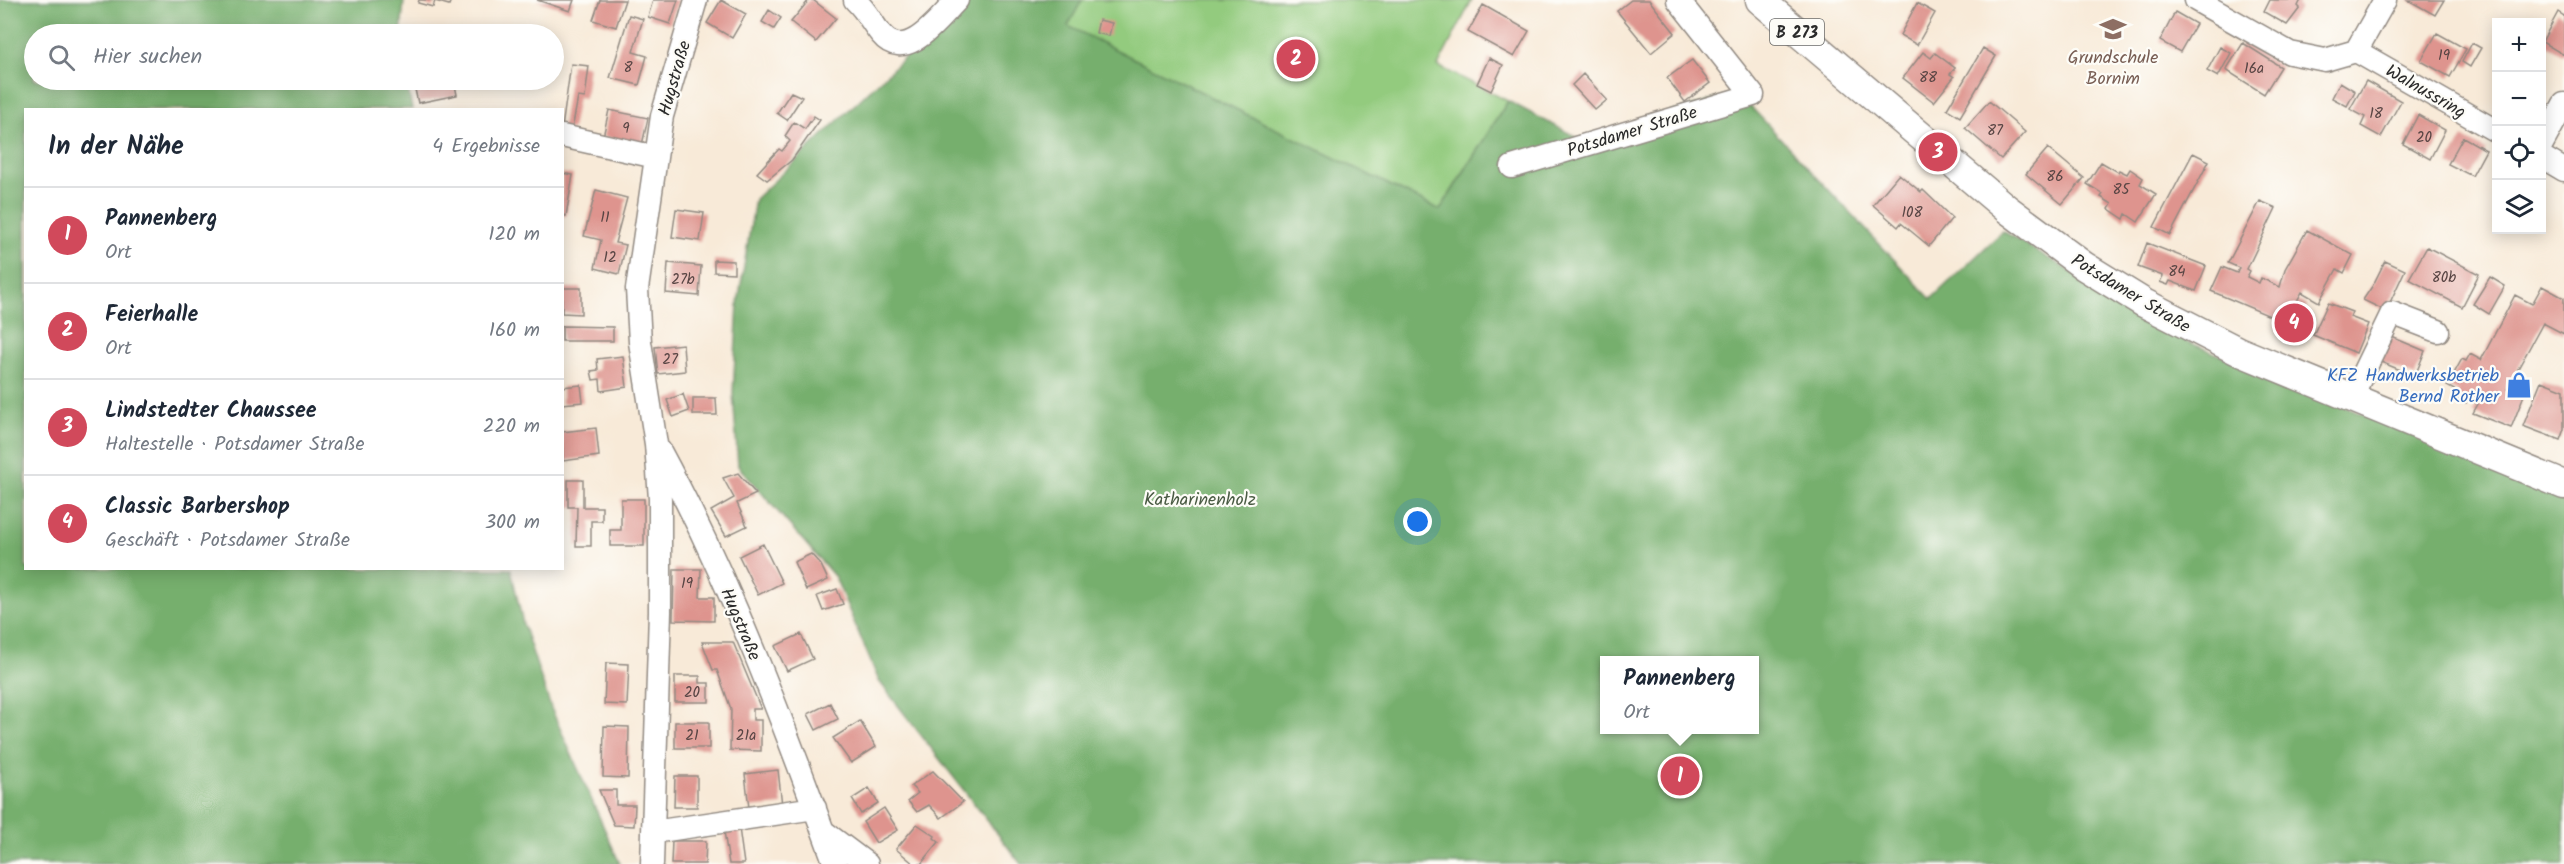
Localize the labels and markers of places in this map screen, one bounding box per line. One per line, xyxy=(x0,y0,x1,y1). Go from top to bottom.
school or university icon: Grundschule Bornim xyxy=(2098,14,2128,44)
pin: 2 xyxy=(1276,36,1316,82)
place label: Grundschule Bornim xyxy=(2068,44,2158,94)
pin: 3 xyxy=(1918,130,1958,174)
pin: 4 xyxy=(2274,300,2314,346)
place label: KFZ Handwerksbetrieb Bernd Rother xyxy=(2327,362,2500,412)
shop icon: KFZ Handwerksbetrieb Bernd Rother xyxy=(2504,370,2534,400)
pin: 1 xyxy=(1660,754,1700,798)

